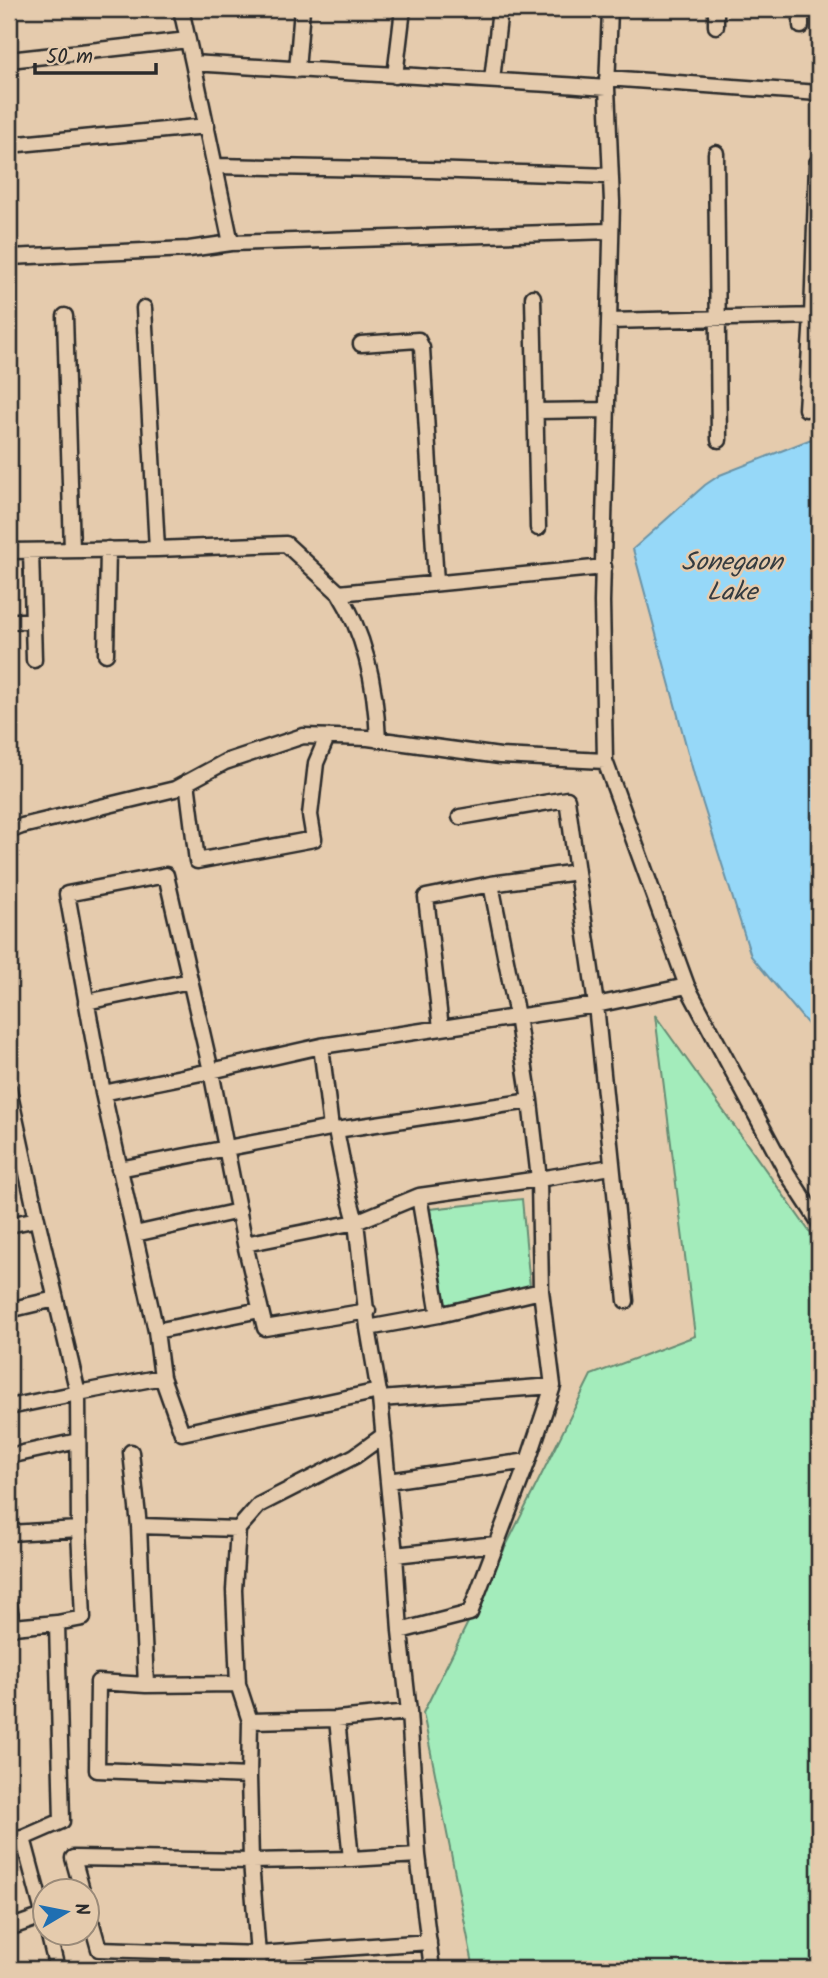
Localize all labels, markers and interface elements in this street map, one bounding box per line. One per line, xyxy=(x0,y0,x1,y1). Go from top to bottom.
scale bar xyxy=(35,32,156,76)
text: 50 m xyxy=(46,41,93,74)
water label: Sonegaon Lake xyxy=(681,542,785,614)
north arrow xyxy=(32,1876,102,1946)
text: N xyxy=(65,1901,97,1918)

